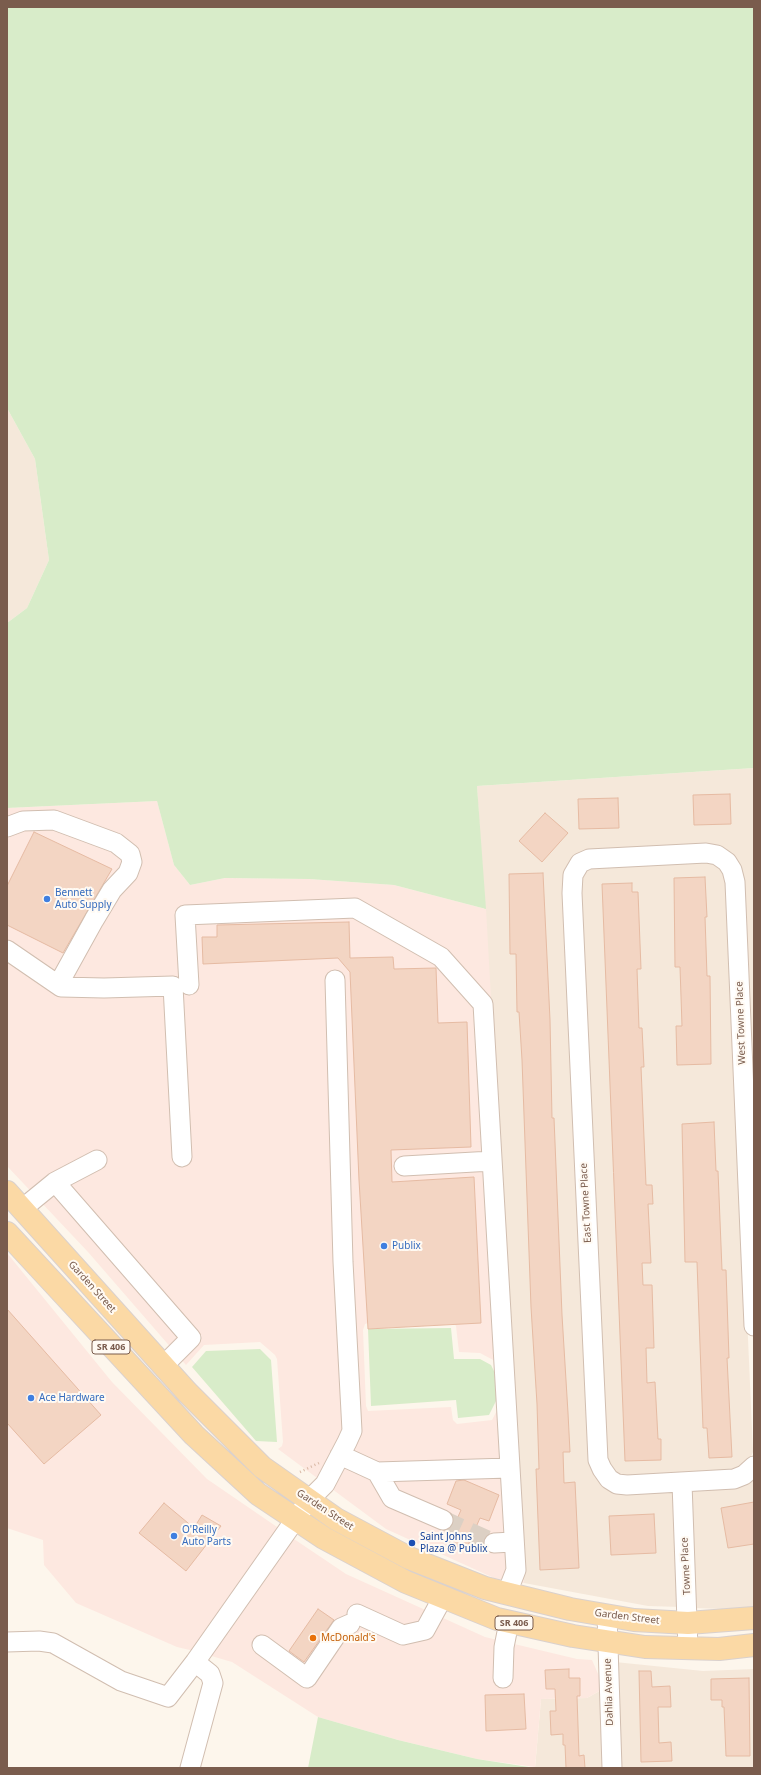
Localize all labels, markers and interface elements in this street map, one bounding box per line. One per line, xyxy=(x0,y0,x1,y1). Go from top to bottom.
place label: Bennett Auto Supply xyxy=(55,887,111,910)
marker: Bennett Auto Supply xyxy=(42,894,52,904)
street label: West Towne Place xyxy=(734,981,748,1065)
street label: East Towne Place xyxy=(578,1163,594,1243)
place label: Publix xyxy=(392,1240,421,1252)
marker: Publix xyxy=(379,1241,389,1251)
street label: Garden Street xyxy=(66,1259,118,1315)
road number: SR 406 xyxy=(92,1340,130,1354)
place label: Ace Hardware xyxy=(39,1392,105,1404)
marker: Ace Hardware xyxy=(26,1393,36,1403)
street label: Garden Street xyxy=(294,1487,356,1533)
place label: O'Reilly Auto Parts xyxy=(182,1524,231,1548)
marker: O'Reilly Auto Parts xyxy=(169,1531,179,1541)
place label: Saint Johns Plaza @ Publix xyxy=(420,1531,488,1554)
street label: Towne Place xyxy=(678,1537,694,1595)
marker: Saint Johns Plaza @ Publix xyxy=(407,1538,417,1548)
street label: Garden Street xyxy=(594,1607,660,1627)
road number: SR 406 xyxy=(495,1616,533,1630)
place label: McDonald's xyxy=(321,1632,375,1644)
marker: McDonald's xyxy=(308,1633,318,1643)
street label: Dahlia Avenue xyxy=(602,1658,616,1726)

